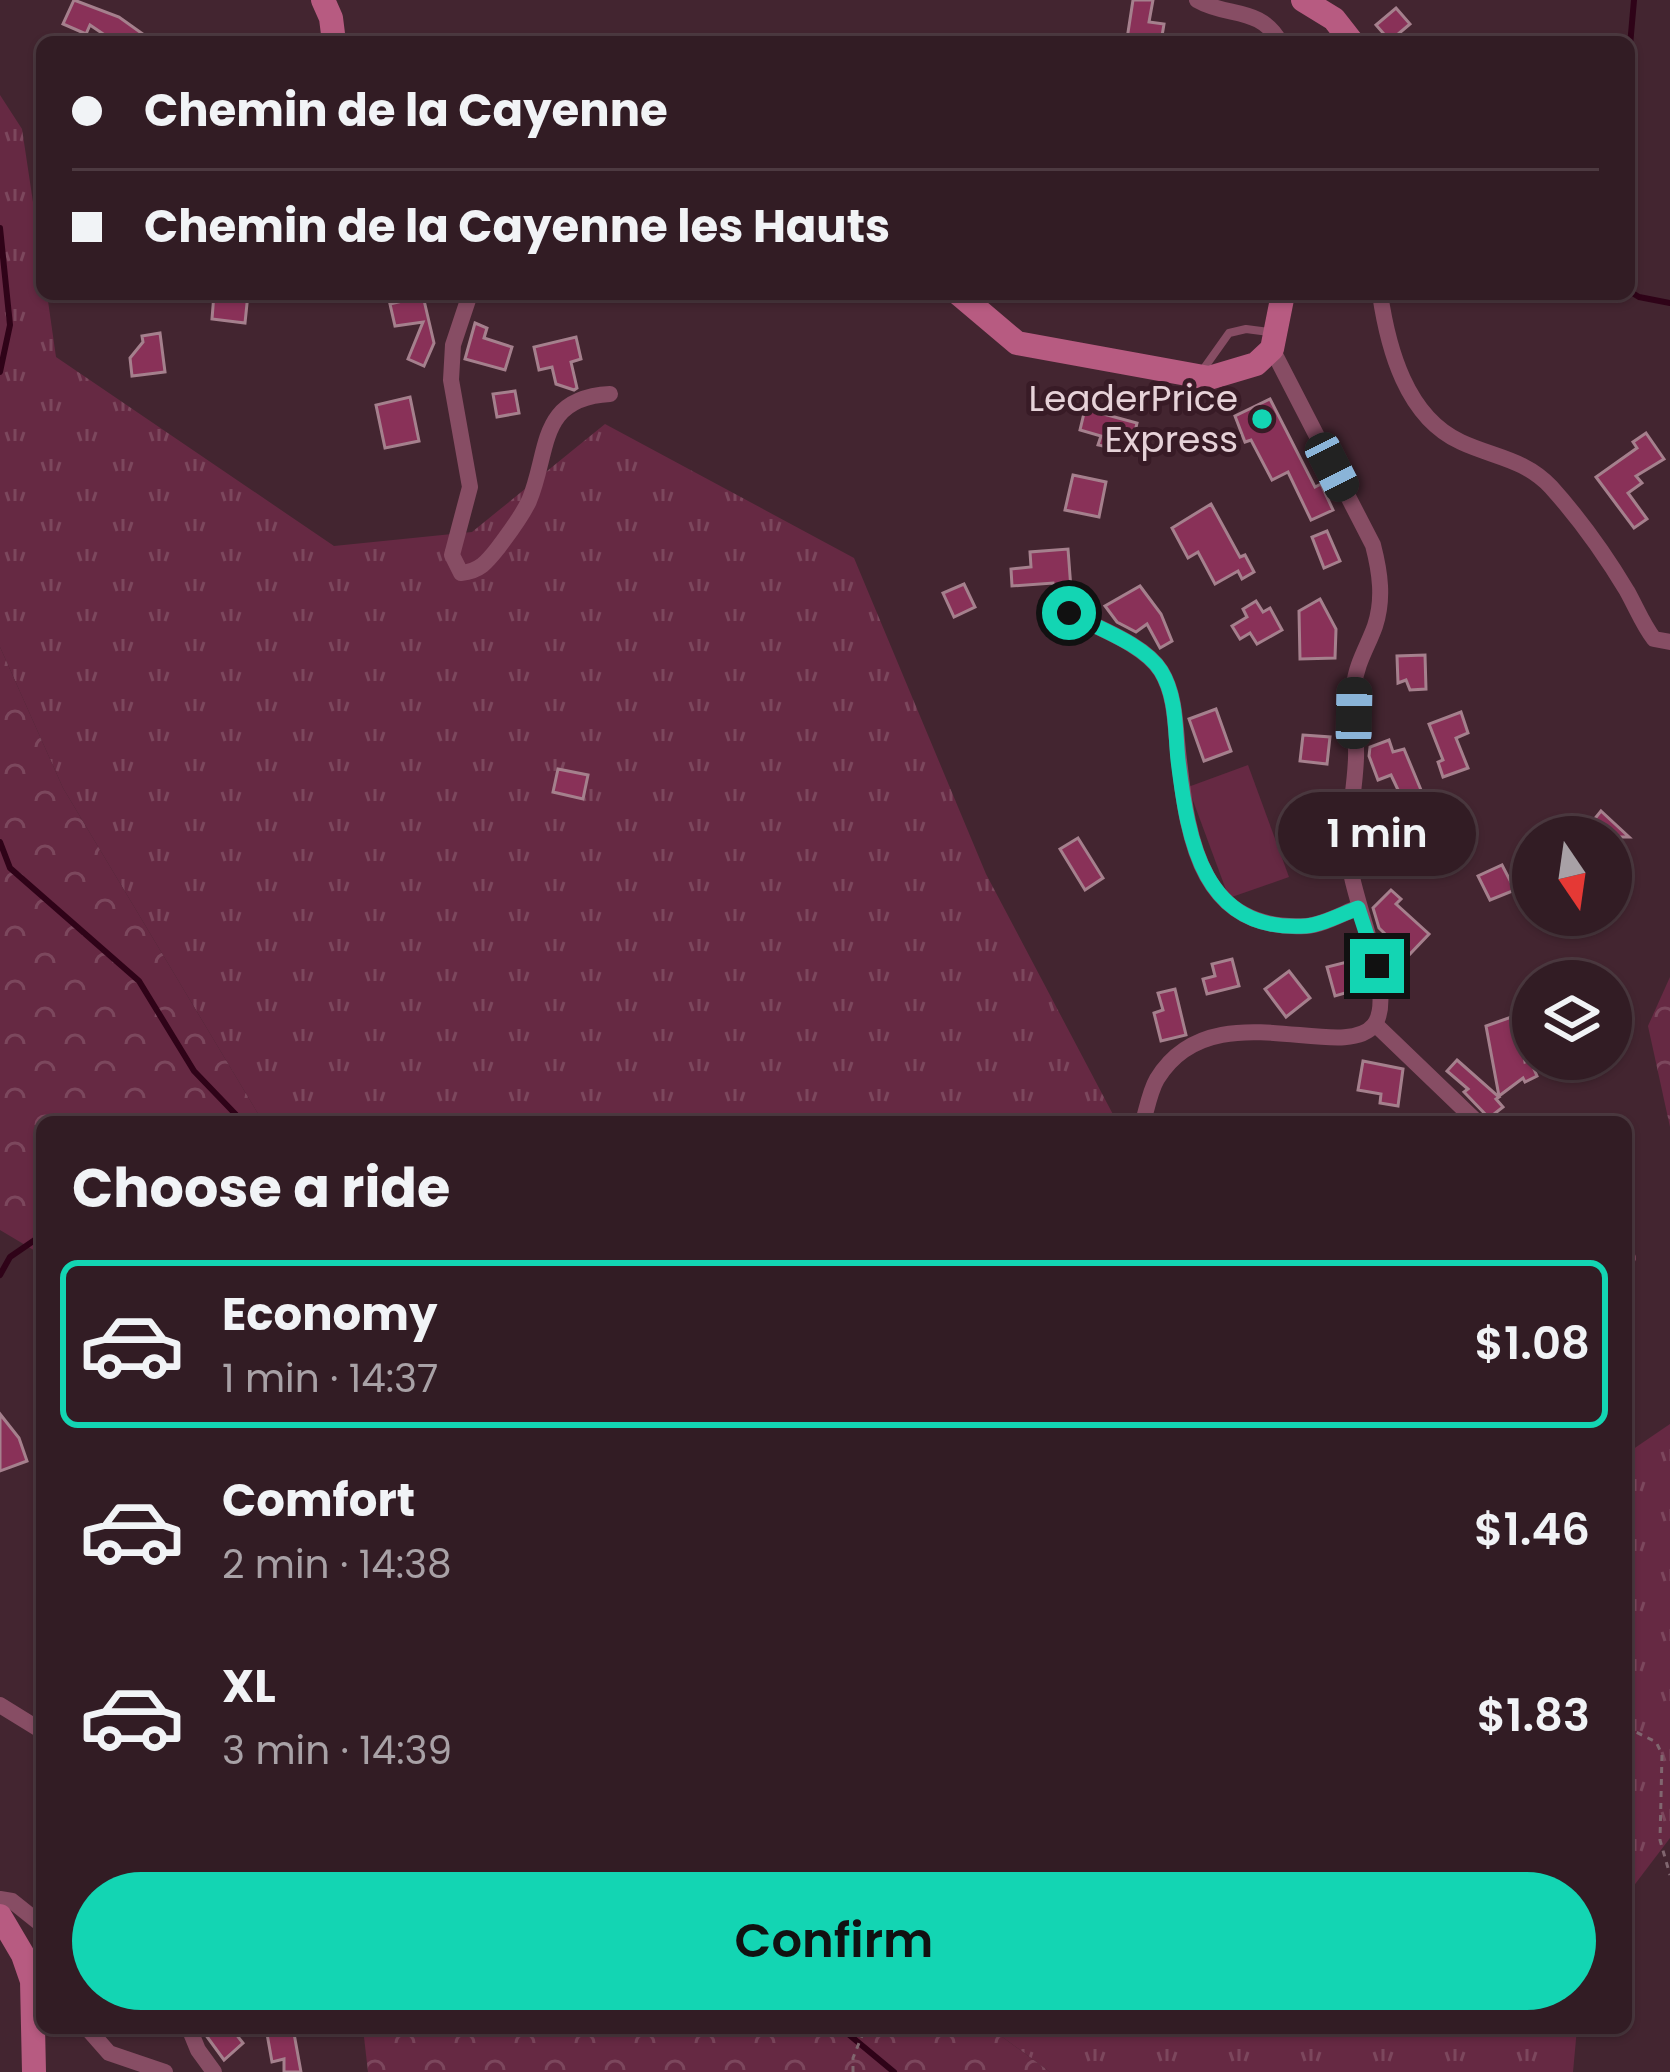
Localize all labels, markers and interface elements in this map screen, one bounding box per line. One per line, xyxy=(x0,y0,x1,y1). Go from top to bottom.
text: Chemin de la Cayenne xyxy=(144,79,668,142)
text: Chemin de la Cayenne les Hauts xyxy=(144,195,890,258)
place label: LeaderPrice Express xyxy=(1028,373,1238,465)
marker: LeaderPrice Express xyxy=(1249,406,1275,432)
car xyxy=(1300,427,1364,507)
route start xyxy=(1042,586,1096,640)
car xyxy=(1335,677,1373,749)
callout: 1 min xyxy=(1278,792,1476,876)
text: 1 min xyxy=(1327,806,1427,861)
north arrow xyxy=(1512,816,1632,936)
map controls xyxy=(1512,816,1632,1080)
route end xyxy=(1350,939,1404,993)
button: layers xyxy=(1512,960,1632,1080)
text: Choose a ride xyxy=(72,1150,450,1226)
text: Economy xyxy=(222,1283,437,1346)
icon: car xyxy=(78,1290,186,1398)
text: $1.08 xyxy=(1475,1312,1590,1375)
text: 1 min · 14:37 xyxy=(222,1351,438,1406)
text: Comfort xyxy=(222,1469,415,1532)
icon: car xyxy=(78,1476,186,1584)
text: $1.46 xyxy=(1474,1498,1590,1561)
text: 2 min · 14:38 xyxy=(222,1537,452,1592)
text: XL xyxy=(222,1655,276,1718)
icon: car xyxy=(78,1662,186,1770)
text: $1.83 xyxy=(1477,1684,1590,1747)
text: 3 min · 14:39 xyxy=(222,1723,452,1778)
button: Confirm xyxy=(72,1872,1596,2010)

